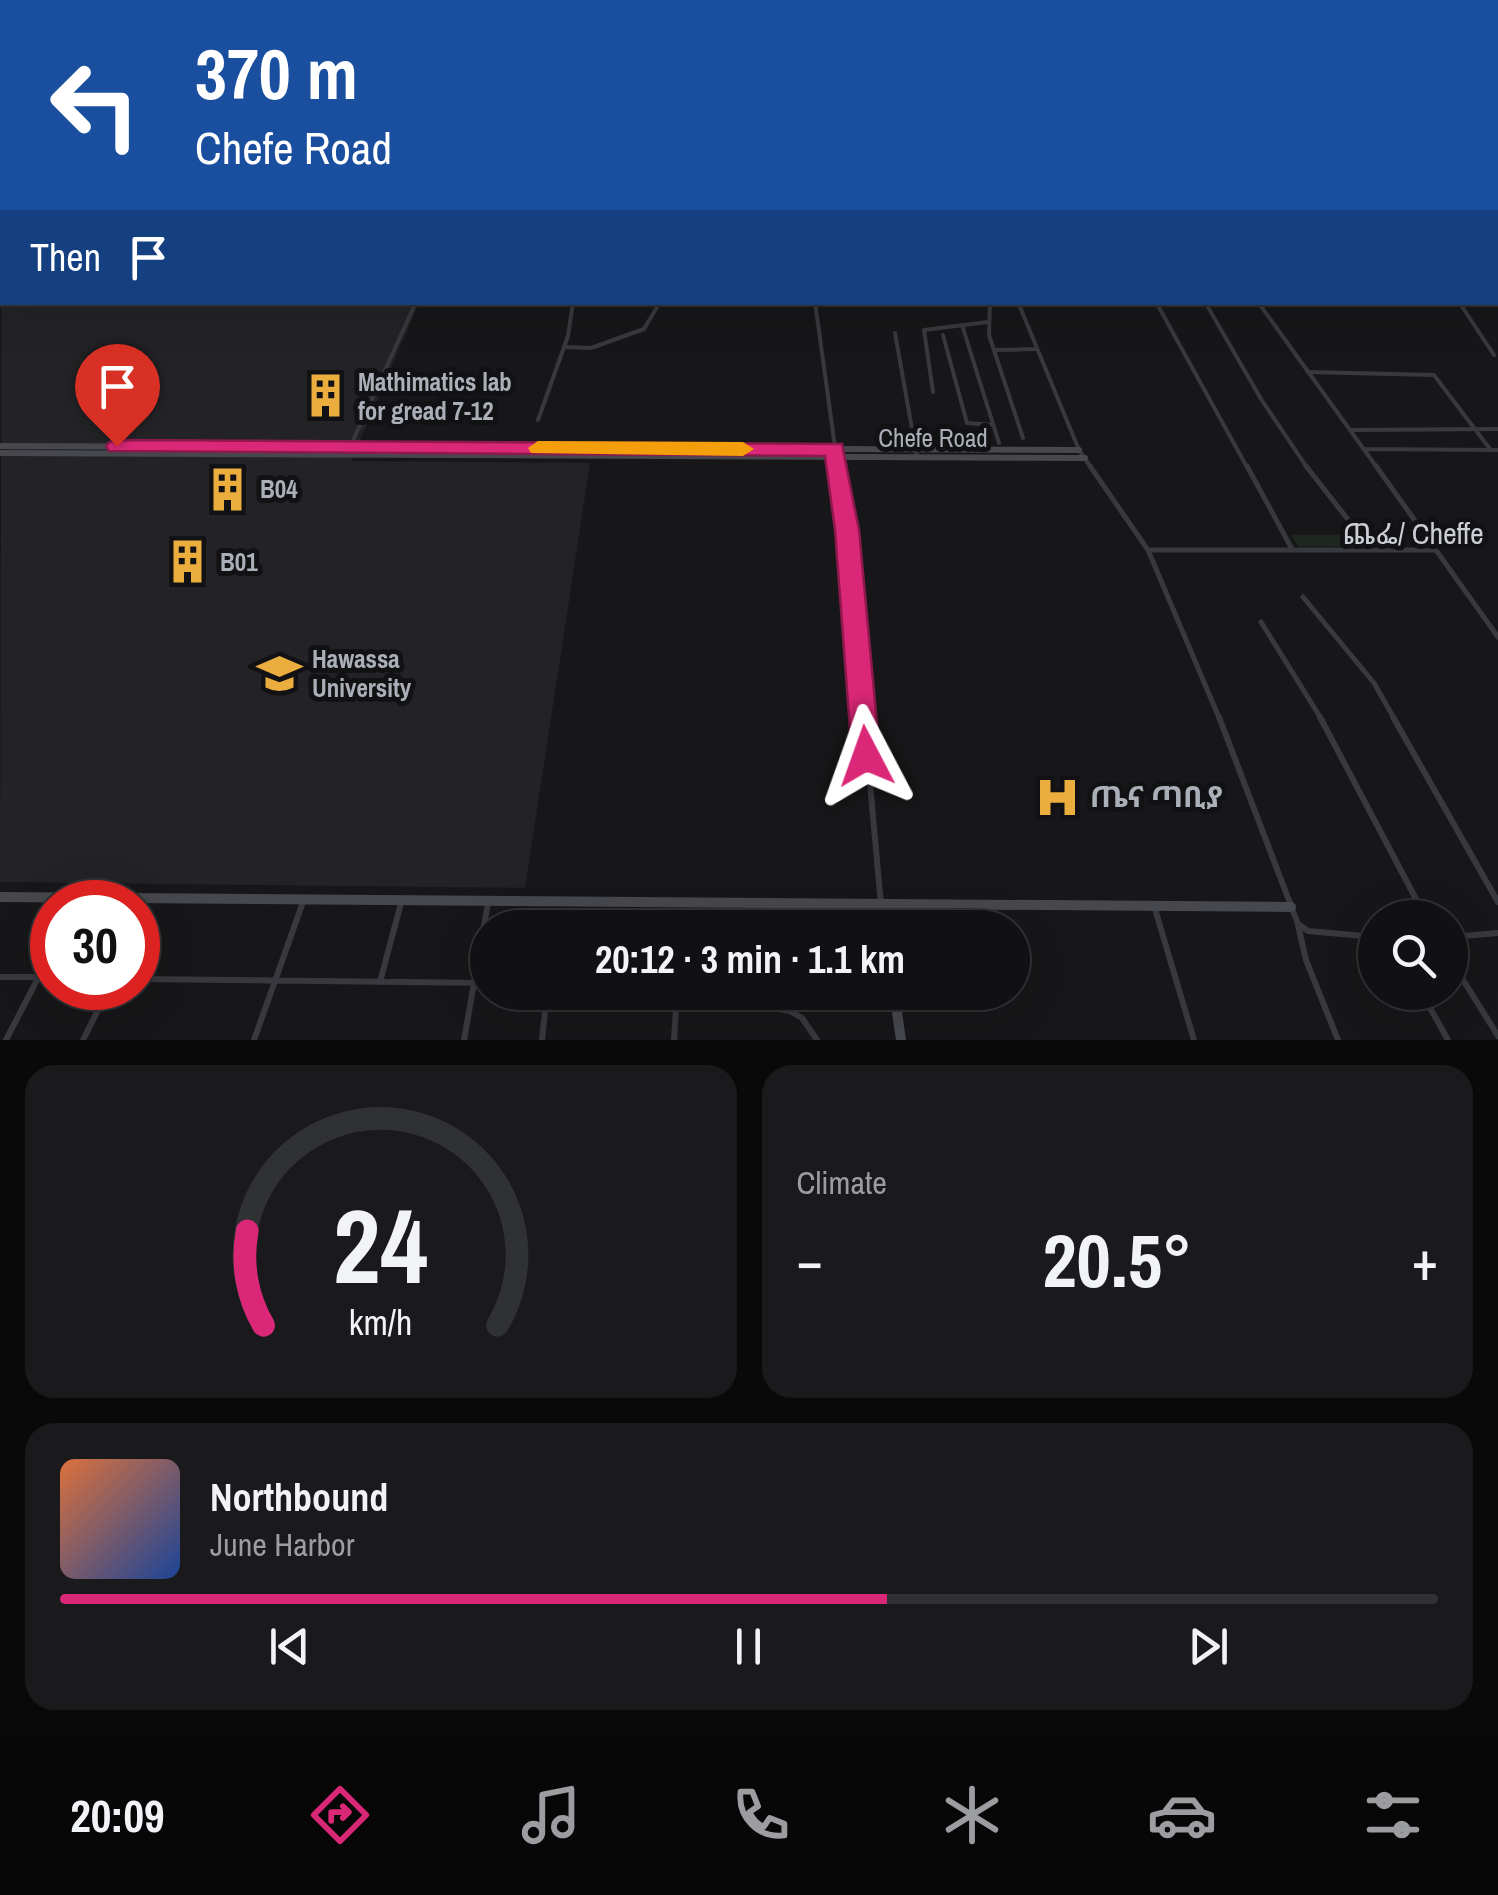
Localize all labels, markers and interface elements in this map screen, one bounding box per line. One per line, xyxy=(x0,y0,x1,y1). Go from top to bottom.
text: 370 m xyxy=(195,27,358,121)
icon: left xyxy=(30,40,160,170)
text: Chefe Road xyxy=(195,117,392,178)
icon: arrive xyxy=(121,230,176,285)
text: Then xyxy=(30,232,101,283)
pin xyxy=(75,344,160,447)
icon: arrive xyxy=(90,359,145,414)
place label: Mathimatics lab for gread 7-12 xyxy=(358,365,512,428)
building icon: Mathimatics lab for gread 7-12 xyxy=(301,372,349,420)
street label: Chefe Road xyxy=(878,421,988,455)
building icon: B04 xyxy=(203,465,251,513)
place label: B04 xyxy=(260,472,298,506)
district label: ጨፌ/ Cheffe xyxy=(1342,513,1484,553)
building icon: B01 xyxy=(163,538,211,586)
place label: B01 xyxy=(220,545,258,579)
place label: Hawassa University xyxy=(312,642,412,705)
school or university icon: Hawassa University xyxy=(255,649,303,697)
position arrow xyxy=(814,704,918,808)
hospital icon: ጤና ጣቢያ xyxy=(1033,773,1081,821)
place label: ጤና ጣቢያ xyxy=(1090,776,1223,816)
speed limit sign: 30 xyxy=(30,880,160,1010)
map controls xyxy=(1358,900,1468,1010)
button: search xyxy=(1358,900,1468,1010)
text: 20:12 · 3 min · 1.1 km xyxy=(595,934,905,985)
text: Climate xyxy=(797,1161,887,1204)
text: 24 xyxy=(333,1175,428,1315)
text: 20.5° xyxy=(1042,1209,1192,1310)
text: − xyxy=(797,1223,823,1297)
text: + xyxy=(1412,1223,1438,1297)
text: km/h xyxy=(349,1298,413,1346)
text: Northbound xyxy=(210,1472,388,1523)
text: June Harbor xyxy=(210,1523,354,1566)
icon: previous xyxy=(262,1619,317,1674)
icon: pause xyxy=(721,1619,776,1674)
icon: next xyxy=(1181,1619,1236,1674)
icon: directions xyxy=(305,1780,375,1850)
icon: music xyxy=(516,1780,586,1850)
icon: phone xyxy=(726,1780,796,1850)
icon: climate xyxy=(937,1780,1007,1850)
icon: car xyxy=(1147,1780,1217,1850)
icon: filters xyxy=(1358,1780,1428,1850)
text: 20:09 xyxy=(70,1785,165,1846)

